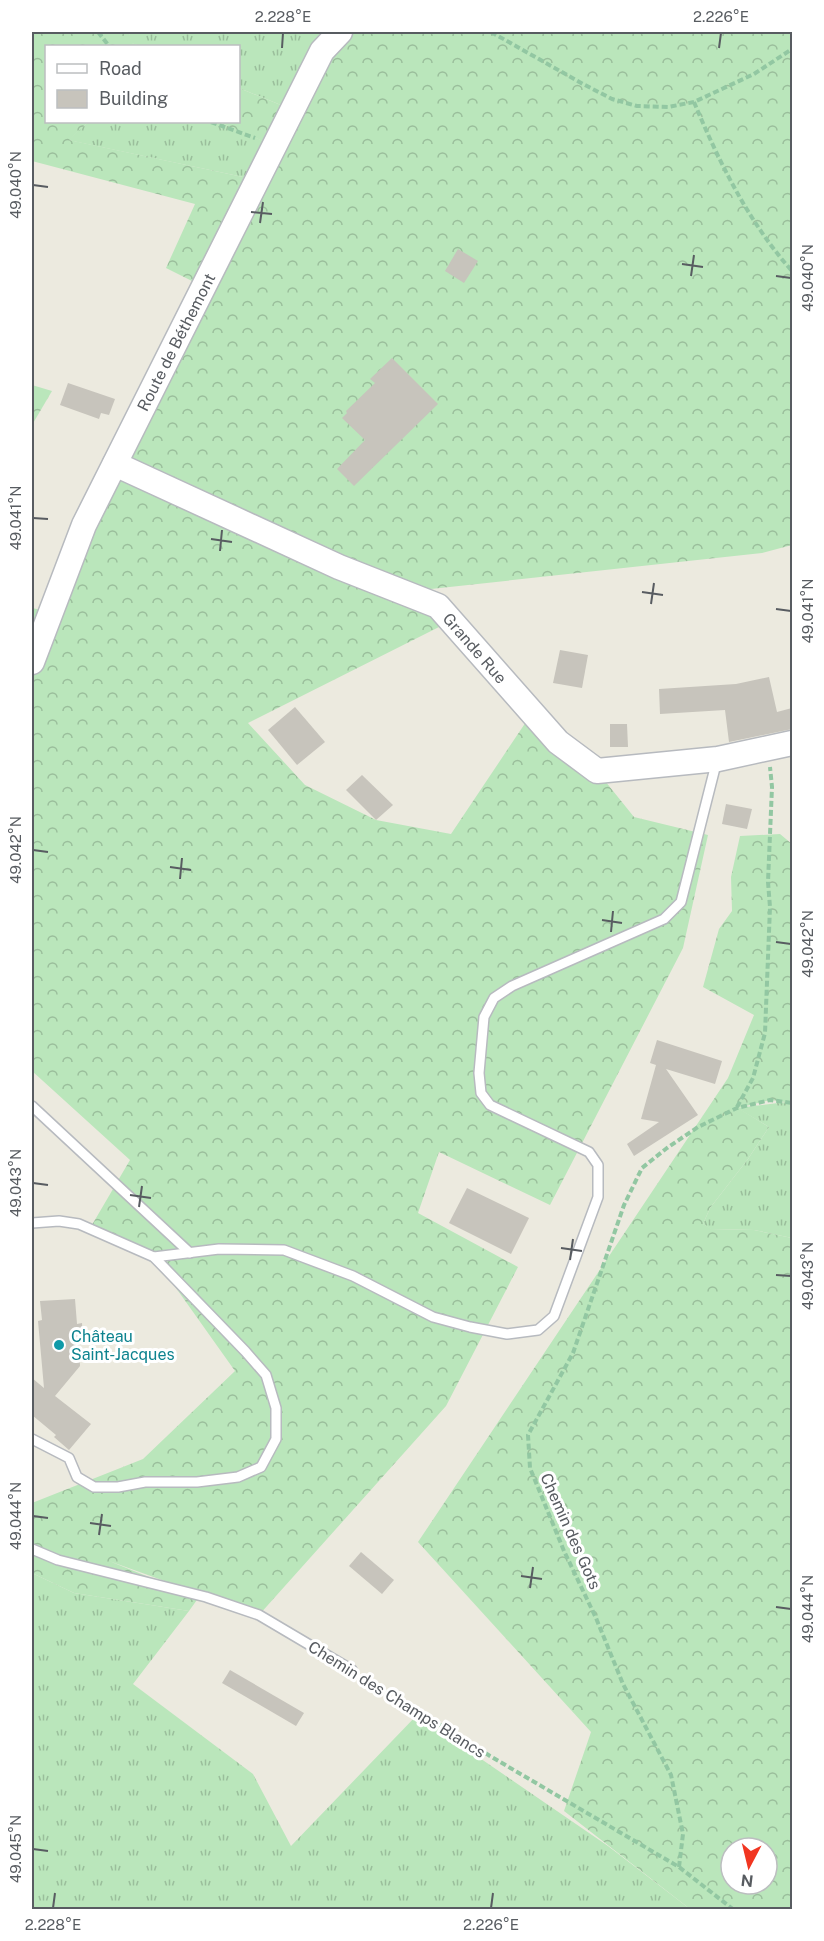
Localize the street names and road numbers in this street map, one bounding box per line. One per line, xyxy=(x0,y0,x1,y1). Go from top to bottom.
street label: Route de Béthemont xyxy=(134,270,219,414)
street label: Grande Rue xyxy=(439,609,510,687)
street label: Chemin des Gots xyxy=(536,1470,605,1592)
street label: Chemin des Champs Blancs xyxy=(305,1637,489,1762)

